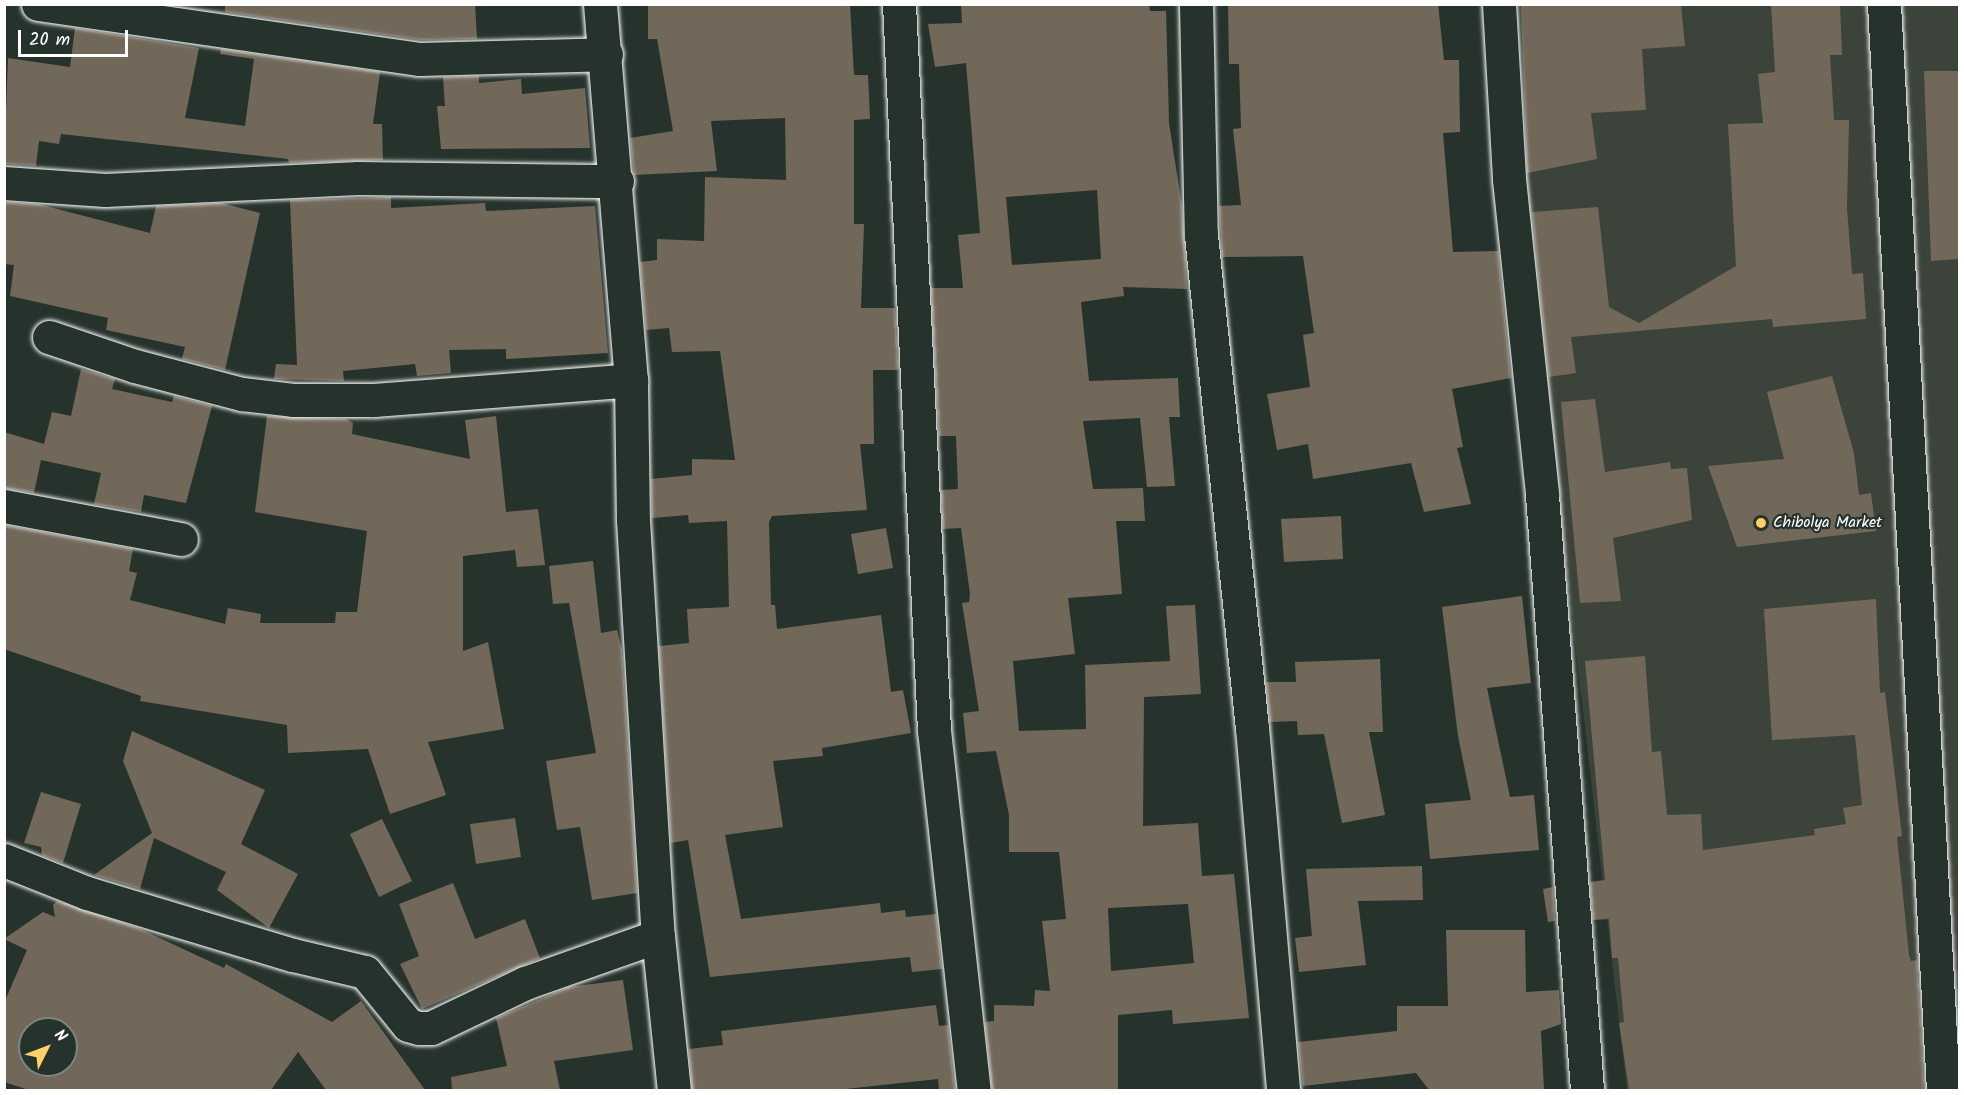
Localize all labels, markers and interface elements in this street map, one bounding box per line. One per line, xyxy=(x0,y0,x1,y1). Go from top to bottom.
scale bar xyxy=(21,18,130,56)
text: 20 m xyxy=(29,26,70,55)
place label: Chibolya Market xyxy=(1773,513,1882,533)
marker: Chibolya Market xyxy=(1754,516,1768,530)
north arrow xyxy=(18,1017,78,1077)
text: N xyxy=(48,1024,73,1048)

